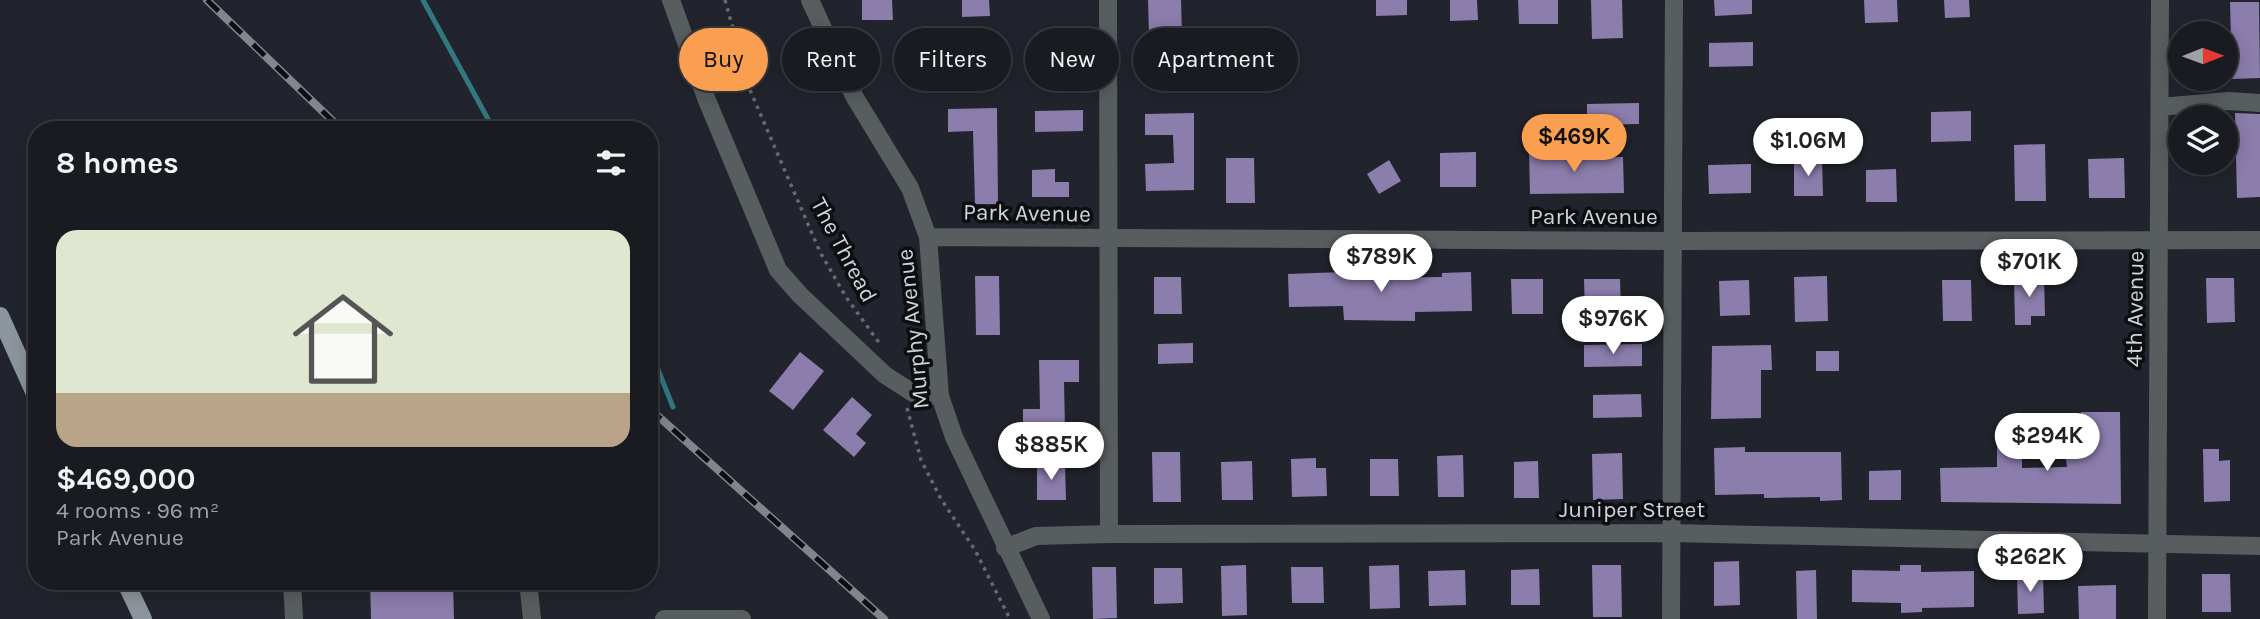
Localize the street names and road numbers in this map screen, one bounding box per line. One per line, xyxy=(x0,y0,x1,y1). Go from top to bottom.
street label: The Thread xyxy=(805,193,883,307)
street label: Park Avenue xyxy=(963,198,1091,228)
street label: Park Avenue xyxy=(1530,203,1658,230)
street label: Murphy Avenue xyxy=(891,248,935,410)
street label: 4th Avenue xyxy=(2120,251,2150,367)
street label: Juniper Street xyxy=(1559,496,1705,523)

